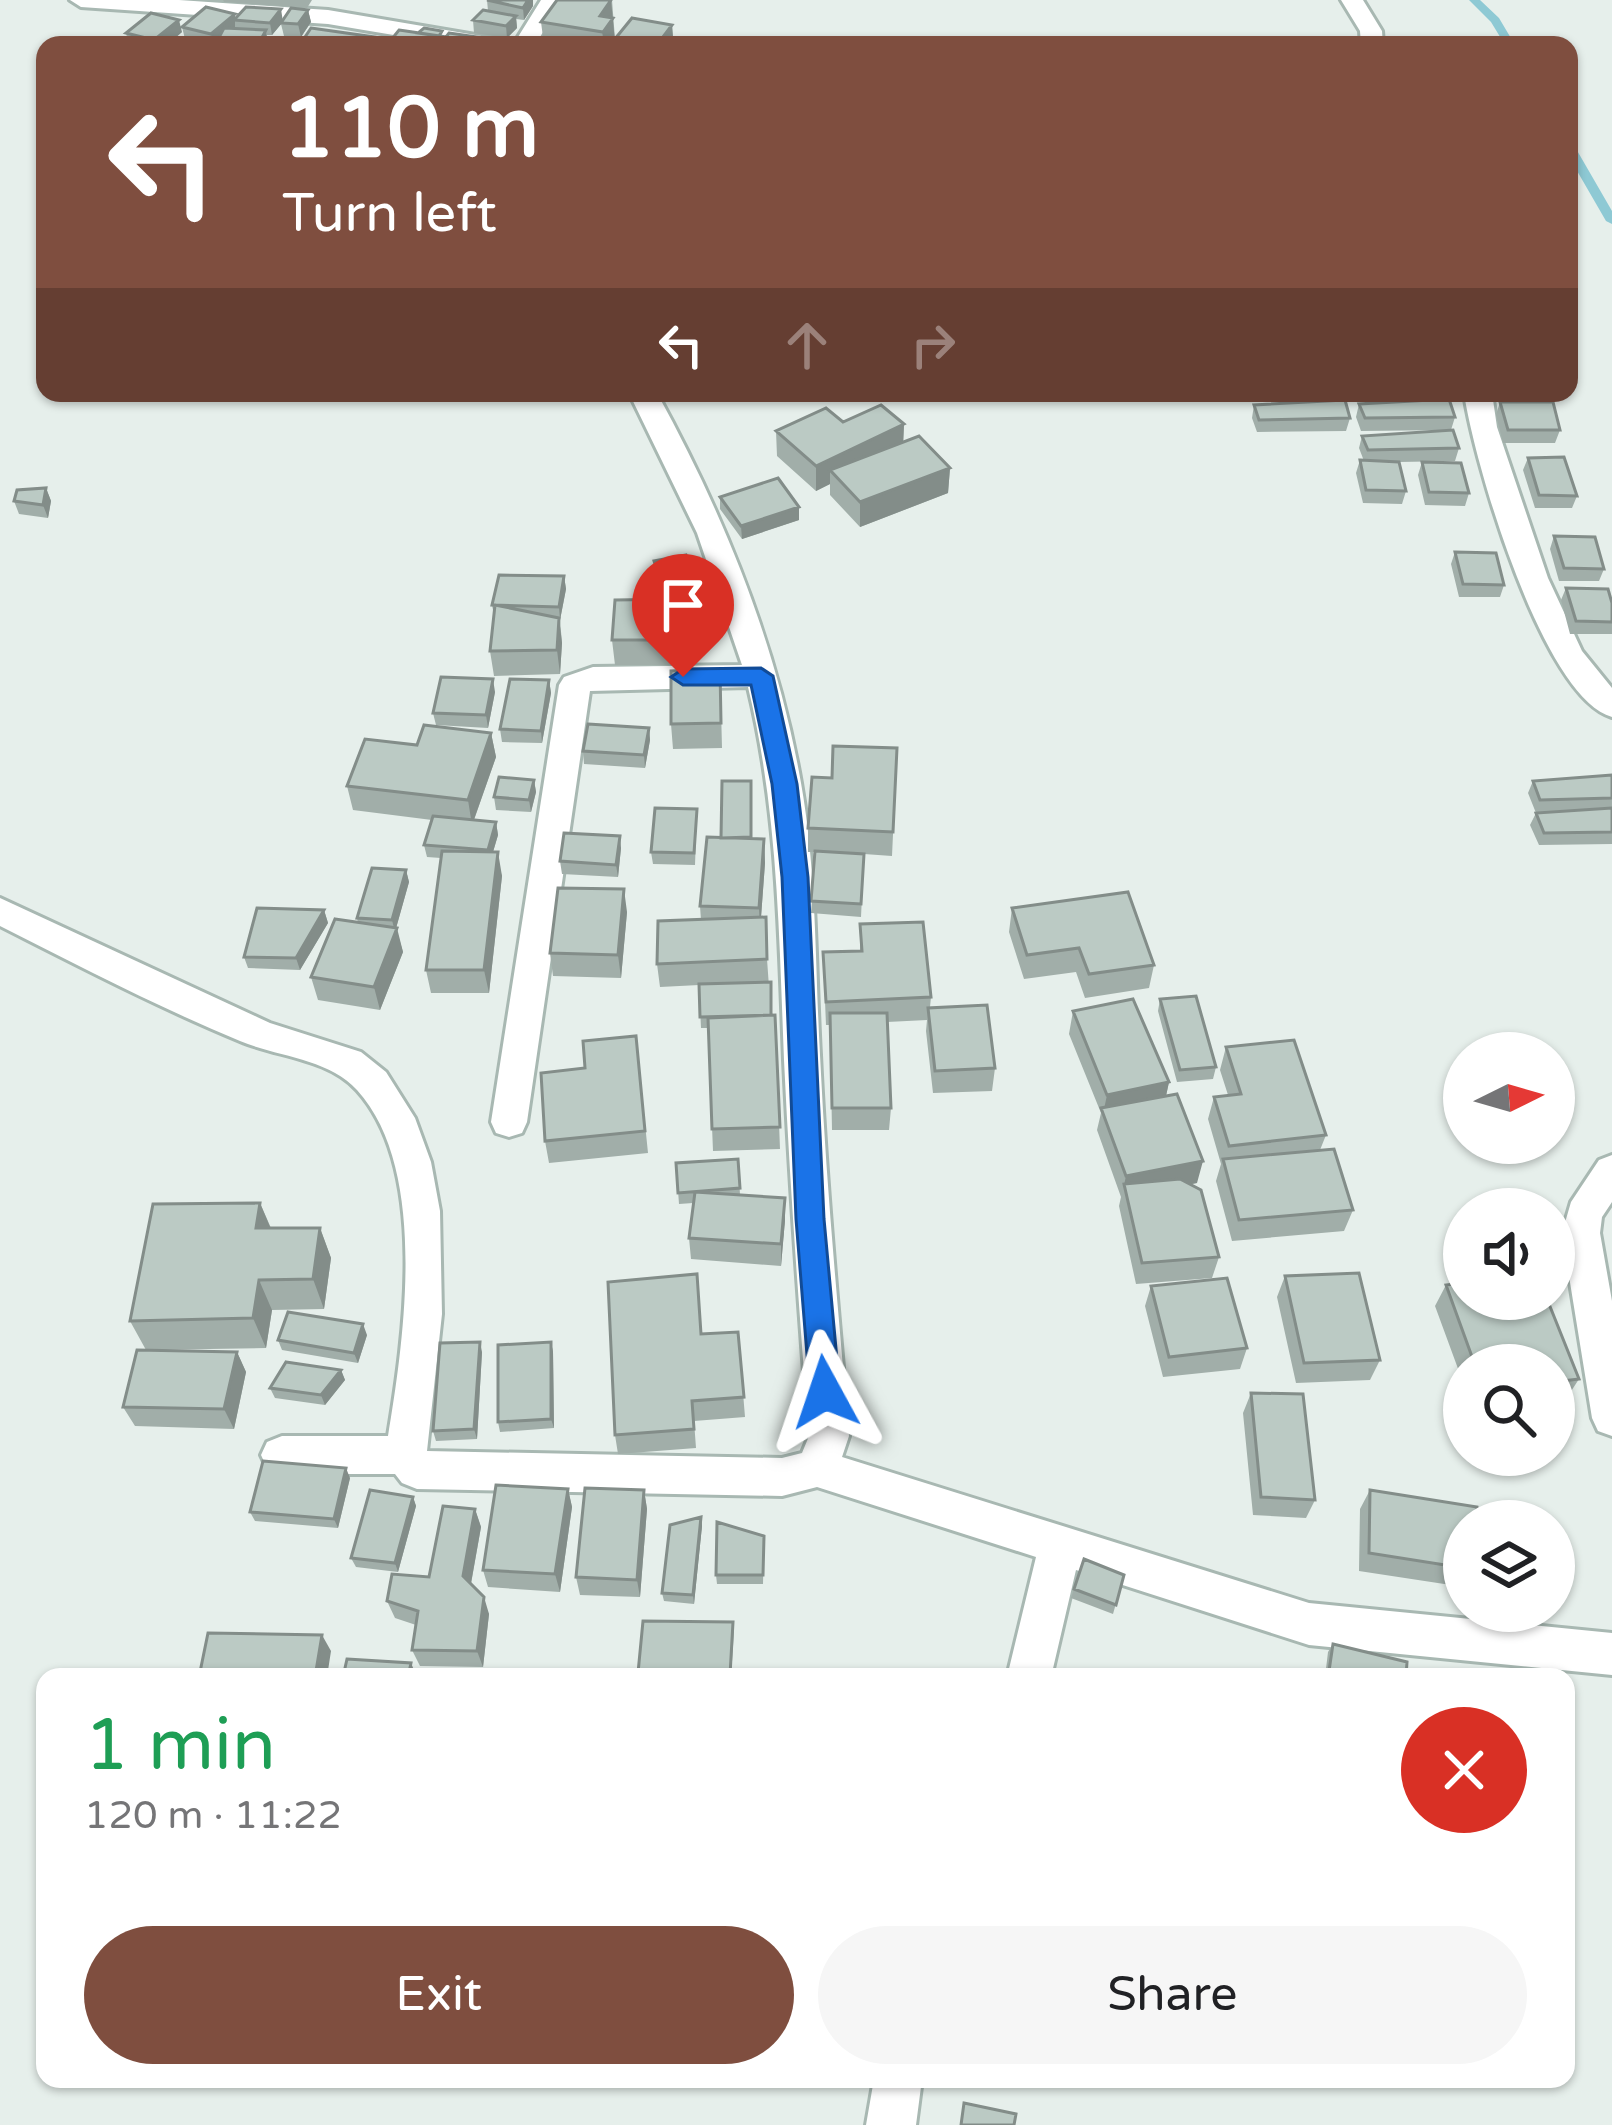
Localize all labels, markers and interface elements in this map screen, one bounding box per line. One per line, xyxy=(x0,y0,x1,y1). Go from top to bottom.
text: 110 m xyxy=(282,79,539,180)
icon: left xyxy=(84,84,240,240)
text: Turn left xyxy=(282,181,497,246)
icon: left xyxy=(648,312,714,378)
icon: ahead xyxy=(774,312,840,378)
icon: right xyxy=(900,312,966,378)
pin xyxy=(632,554,734,677)
icon: arrive xyxy=(650,572,716,638)
north arrow xyxy=(1443,1032,1575,1164)
map controls xyxy=(1443,1032,1575,1632)
button: sound xyxy=(1443,1188,1575,1320)
position arrow xyxy=(762,1329,888,1455)
button: search xyxy=(1443,1344,1575,1476)
button: layers xyxy=(1443,1500,1575,1632)
text: 1 min xyxy=(84,1703,276,1790)
button: close xyxy=(1401,1707,1527,1833)
text: 120 m · 11:22 xyxy=(84,1792,342,1839)
button: Exit xyxy=(84,1926,794,2064)
button: Share xyxy=(818,1926,1527,2064)

